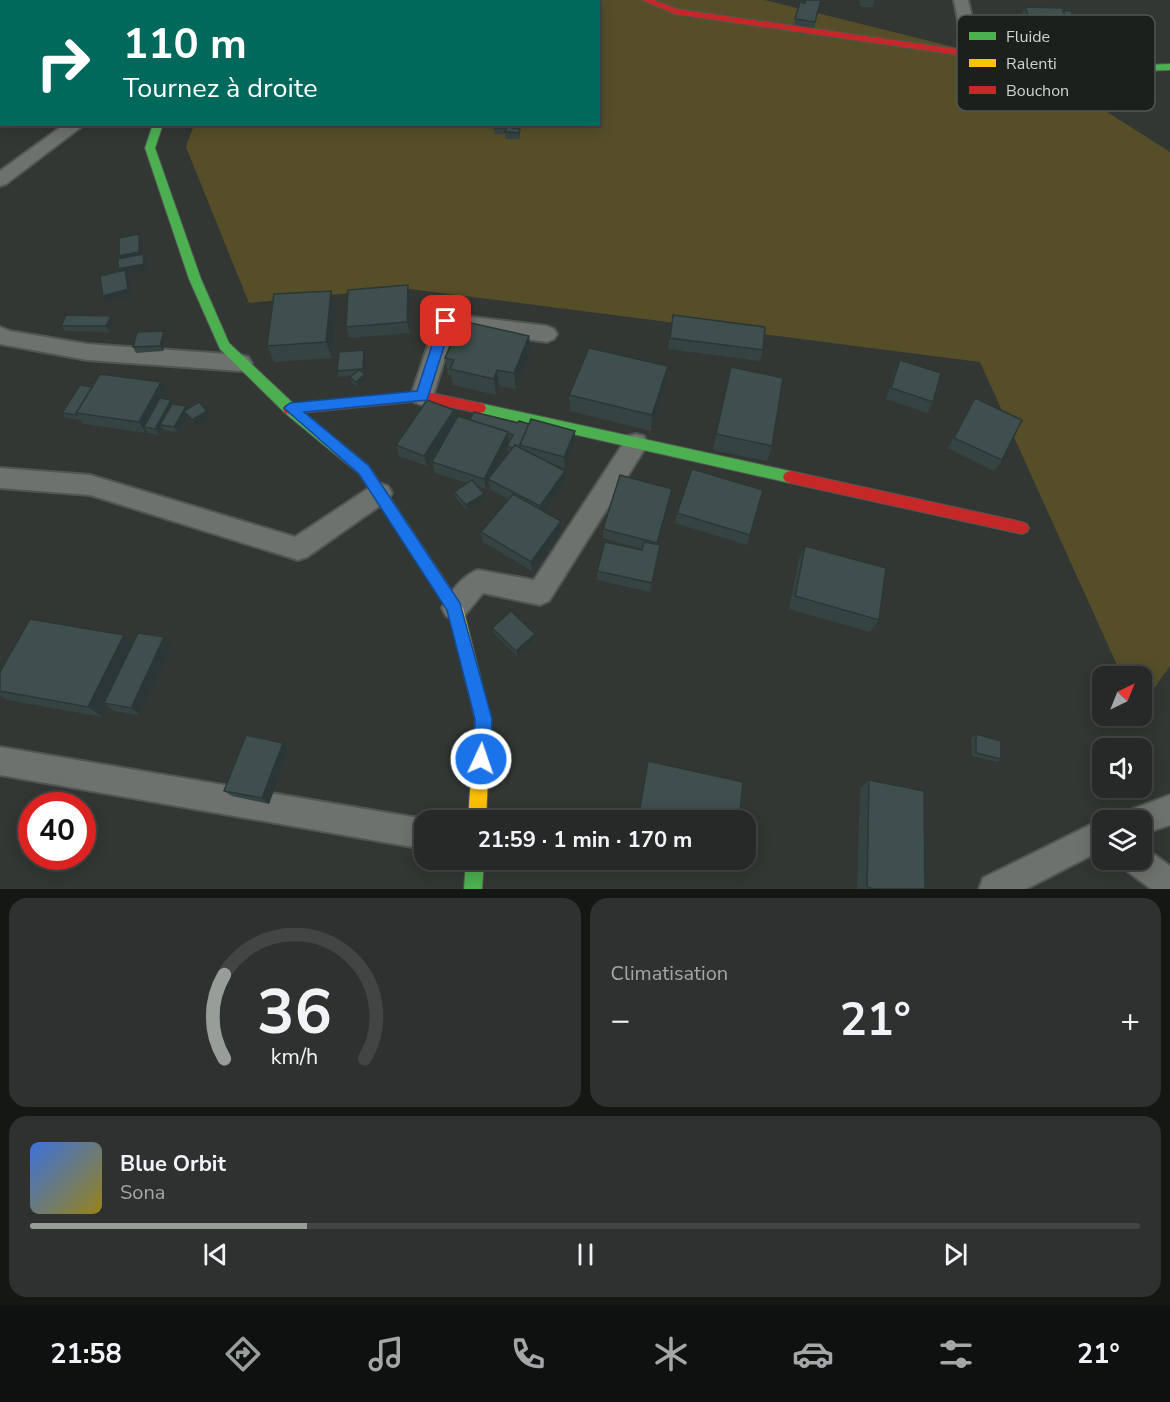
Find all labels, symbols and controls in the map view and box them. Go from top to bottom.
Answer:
legend [957,15,1155,111]
text: 110 m [123,16,247,73]
icon: right [24,24,102,102]
text: Fluide [1006,26,1050,48]
text: Ralenti [1006,53,1057,75]
text: Tournez à droite [123,70,318,107]
text: Bouchon [1006,80,1069,102]
pin [420,295,471,346]
icon: arrive [429,304,462,337]
north arrow [1092,666,1152,726]
map controls [1092,666,1152,870]
position arrow [449,727,513,791]
button: sound [1092,738,1152,798]
speed limit sign: 40 [18,792,96,870]
button: layers [1092,810,1152,870]
text: 21:59 · 1 min · 170 m [478,825,692,855]
text: Climatisation [611,960,728,987]
text: 36 [257,970,332,1055]
text: 21° [840,990,911,1051]
text: − [611,998,630,1043]
text: + [1120,998,1140,1043]
text: km/h [271,1043,318,1073]
text: Blue Orbit [120,1149,226,1179]
text: Sona [120,1179,165,1206]
icon: previous [199,1238,232,1271]
icon: pause [569,1238,602,1271]
icon: next [939,1238,972,1271]
icon: directions [222,1333,264,1375]
icon: music [365,1333,407,1375]
icon: phone [507,1333,549,1375]
icon: climate [650,1333,692,1375]
icon: car [792,1333,834,1375]
icon: filters [935,1333,977,1375]
text: 21:58 [50,1336,122,1373]
text: 21° [1077,1336,1120,1373]

